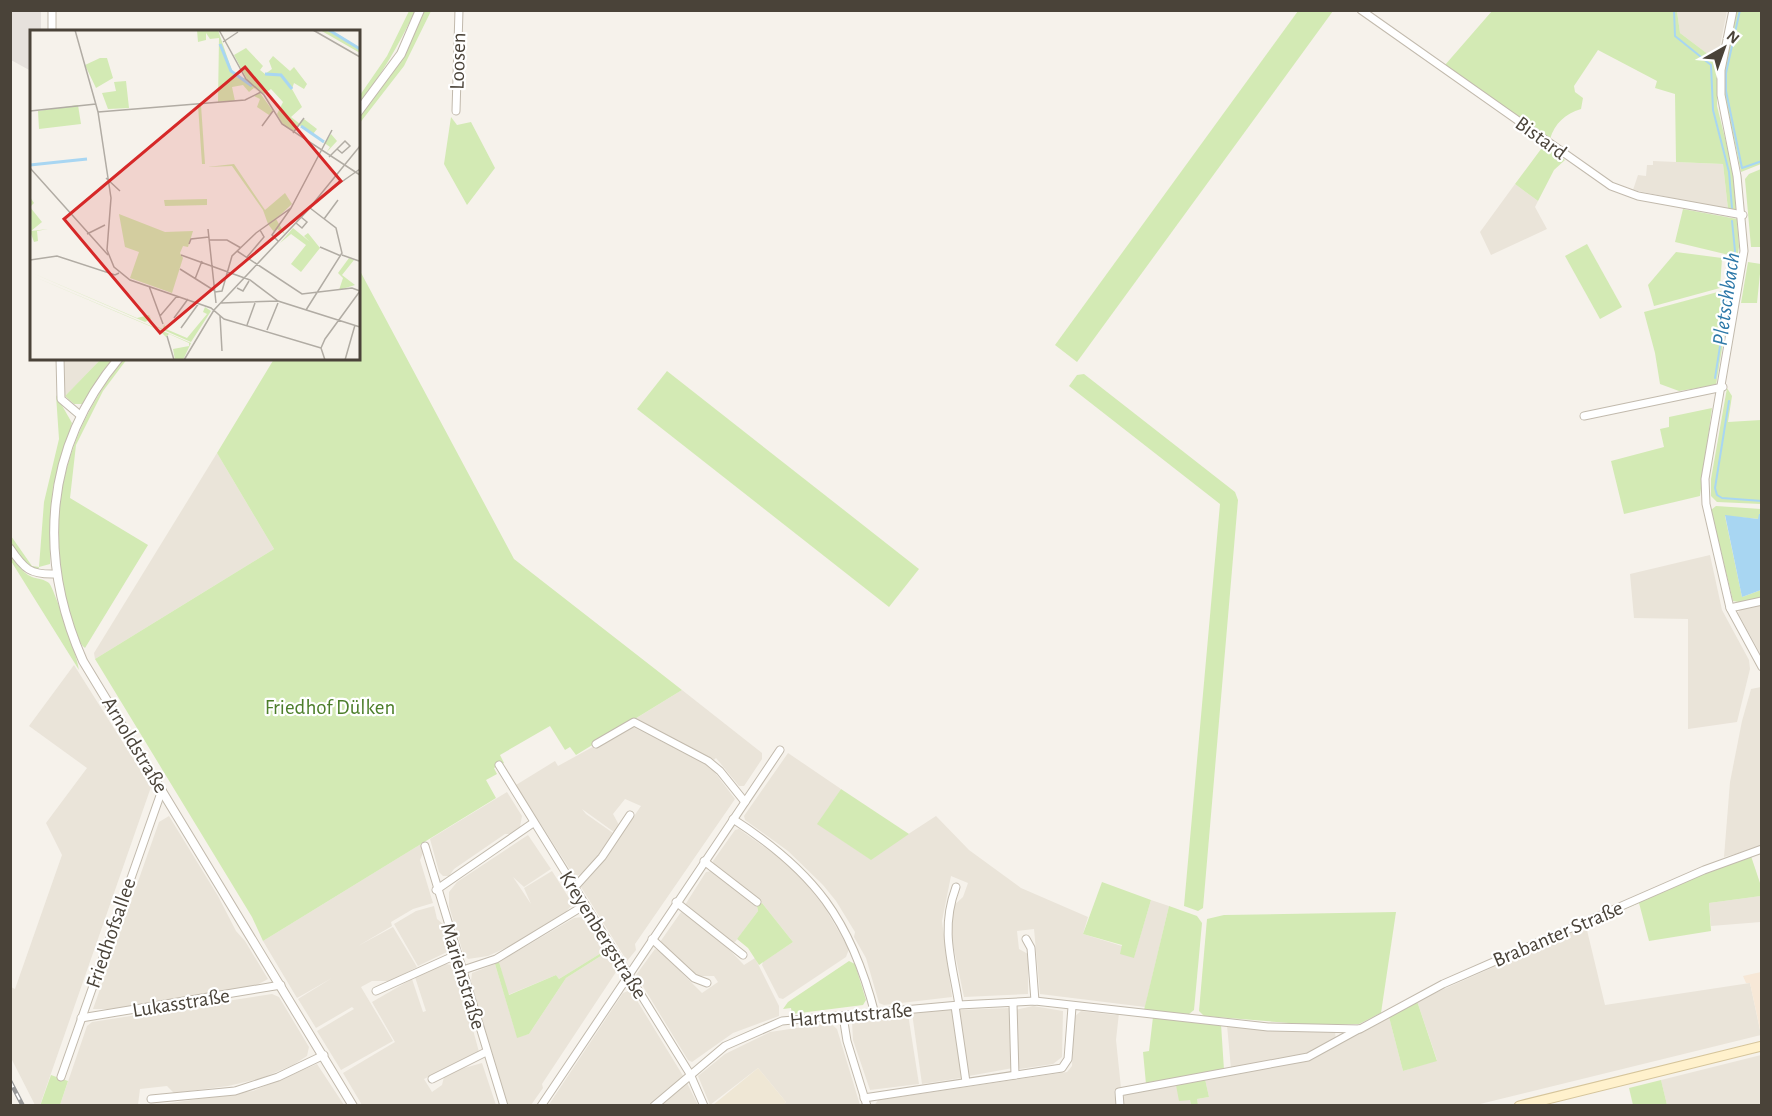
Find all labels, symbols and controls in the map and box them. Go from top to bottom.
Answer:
north arrow [1694,18,1754,78]
text: N [1724,28,1742,47]
inset map [30,30,360,360]
street label: Loosen [447,32,469,90]
street label: Bistard [1511,112,1571,164]
water label: Pletschbach [1709,251,1743,347]
street label: Arnoldstraße [98,693,172,797]
park label: Friedhof Dülken [265,697,395,718]
street label: Kreyenbergstraße [555,867,651,1003]
street label: Friedhofsallee [82,875,140,991]
street label: Brabanter Straße [1490,897,1626,971]
street label: Marienstraße [437,920,489,1032]
street label: Lukasstraße [131,985,231,1021]
street label: Hartmutstraße [789,999,913,1031]

